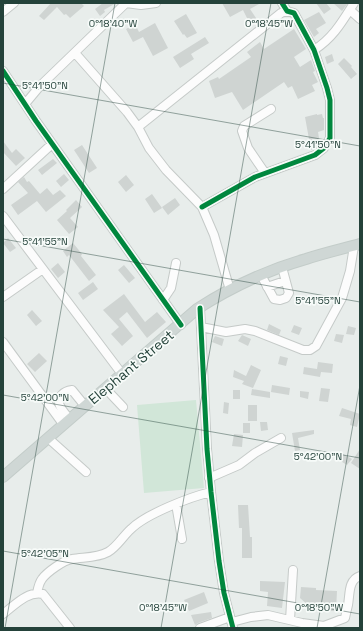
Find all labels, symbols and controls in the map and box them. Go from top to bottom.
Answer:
text: 0°18'40"W [89,17,137,30]
text: 0°18'45"W [245,17,293,30]
text: 5°41'50"N [22,79,68,92]
text: 5°41'50"N [295,138,341,151]
text: 5°41'55"N [22,235,68,248]
text: 5°41'55"N [295,294,341,307]
street label: Elephant Street [84,326,178,408]
text: 5°42'00"N [21,391,69,404]
text: 5°42'00"N [294,450,342,463]
text: 5°42'05"N [21,547,69,560]
text: 0°18'45"W [139,601,187,614]
text: 0°18'50"W [295,601,344,614]

